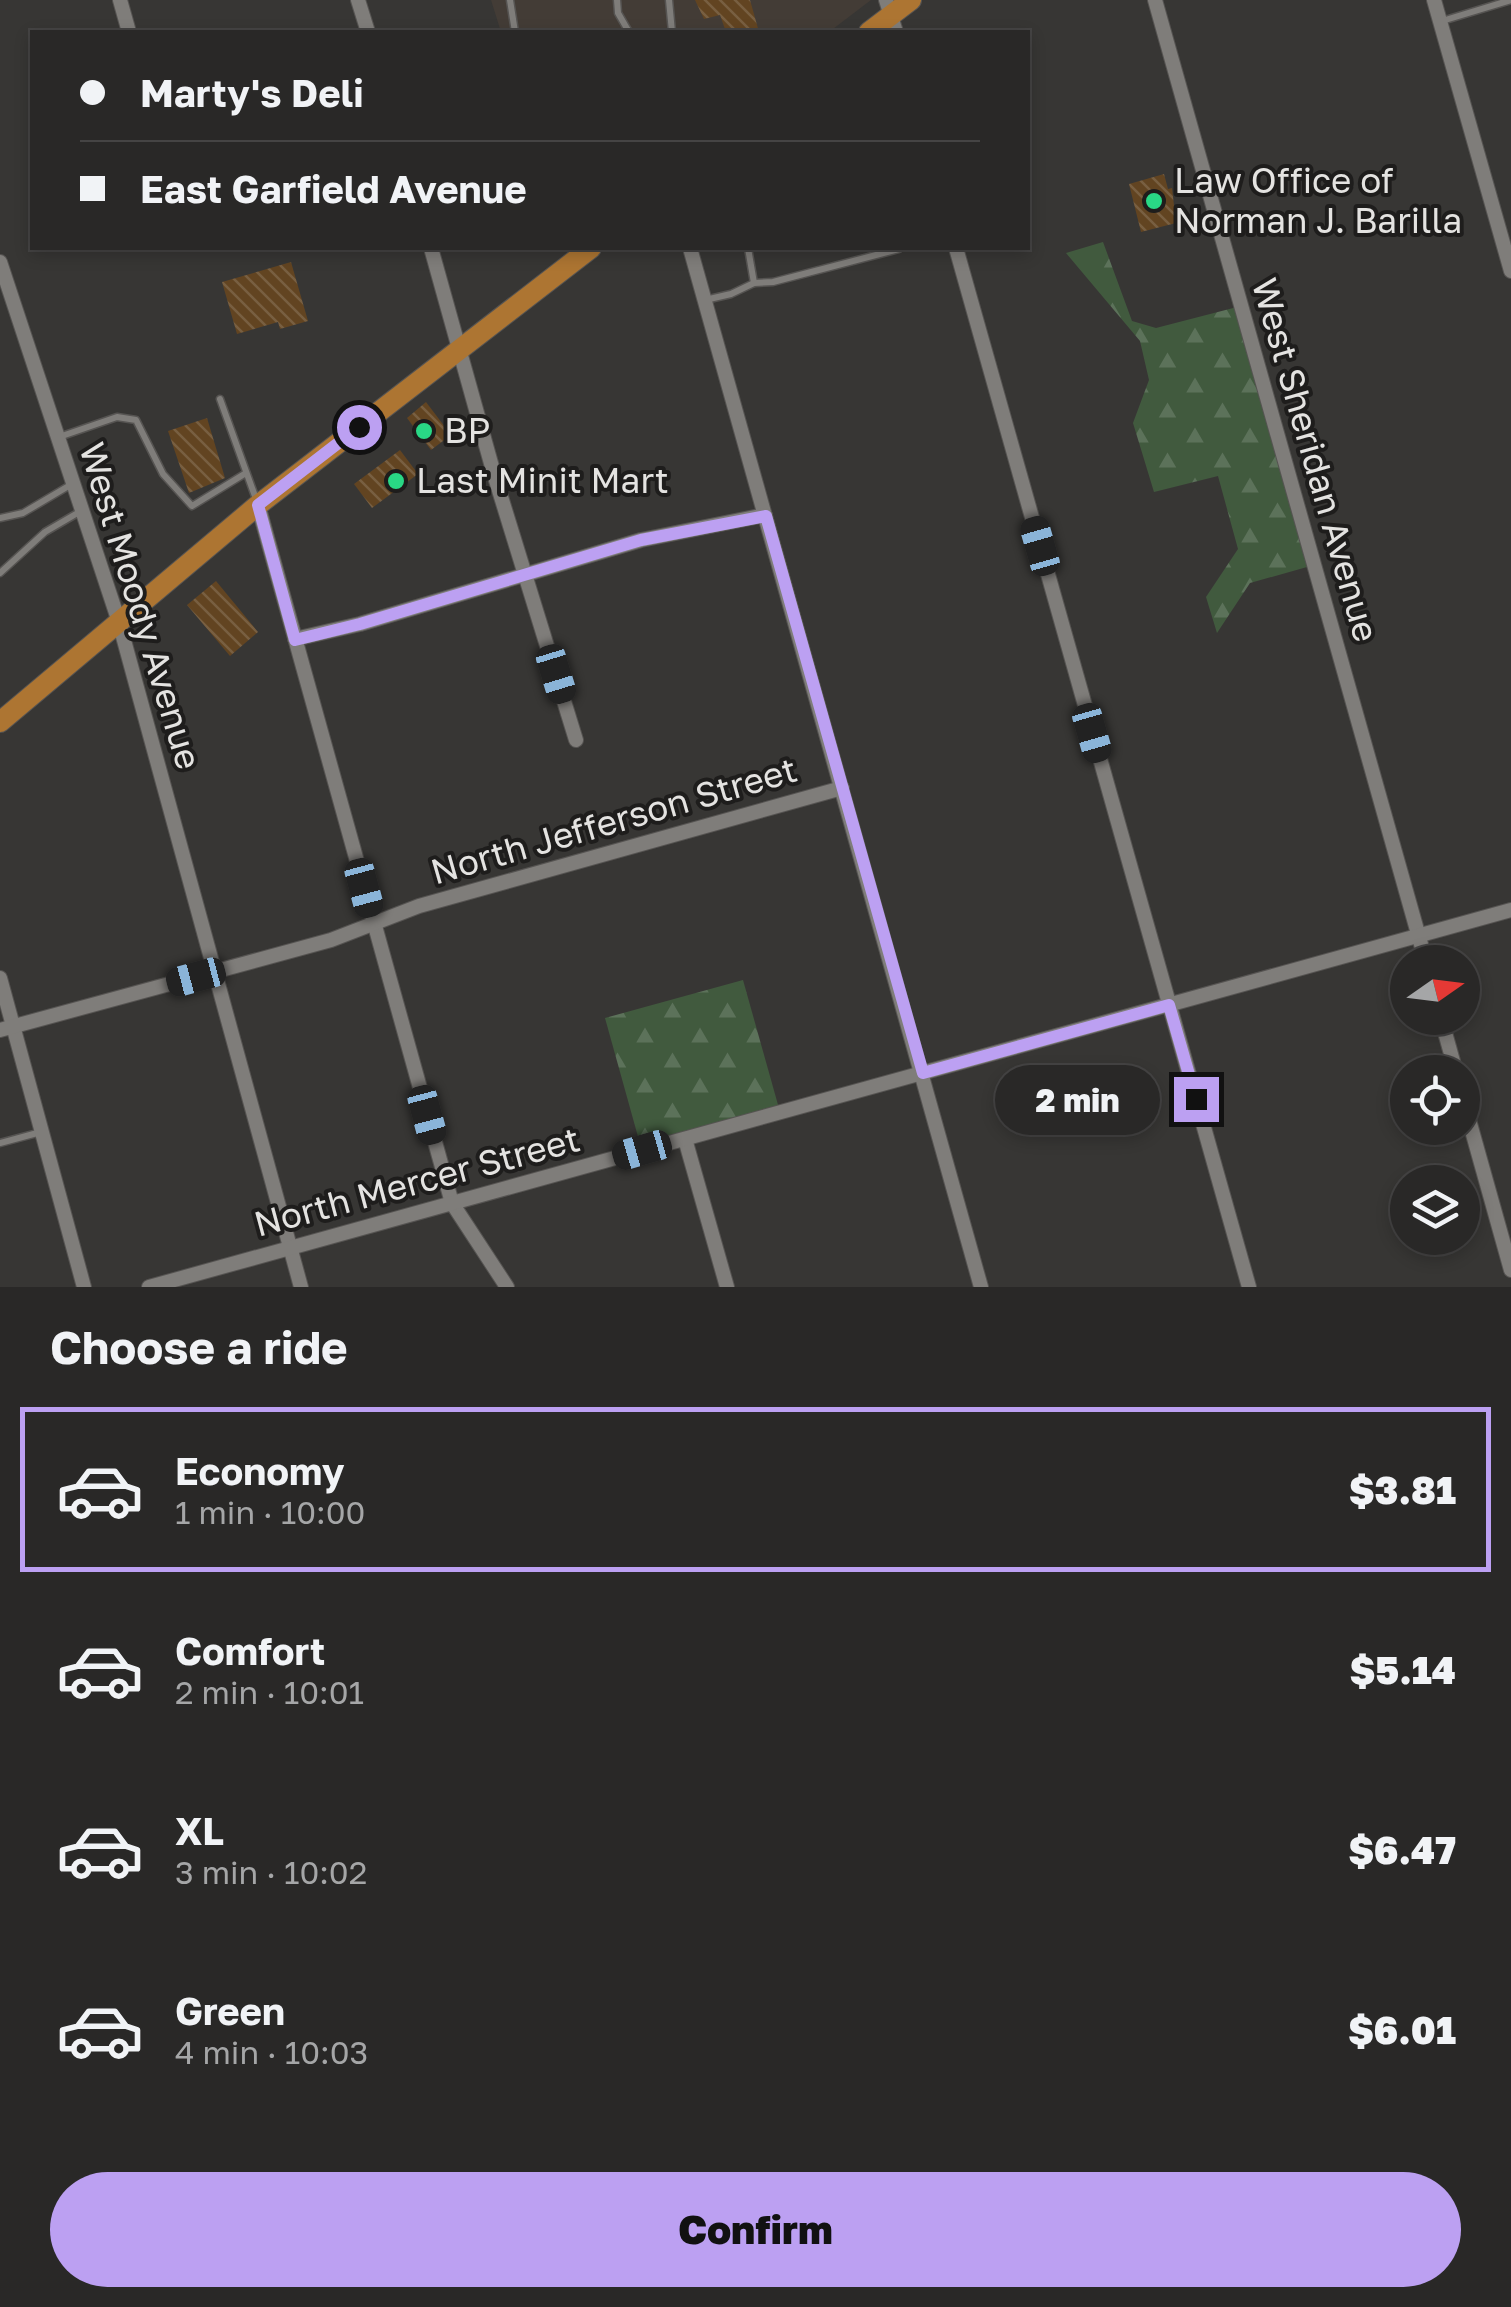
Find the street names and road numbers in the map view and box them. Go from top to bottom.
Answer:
street label: West Sheridan Avenue [1244,273,1388,646]
street label: West Moody Avenue [71,437,211,774]
street label: North Jefferson Street [426,748,801,892]
street label: North Mercer Street [249,1117,584,1245]

